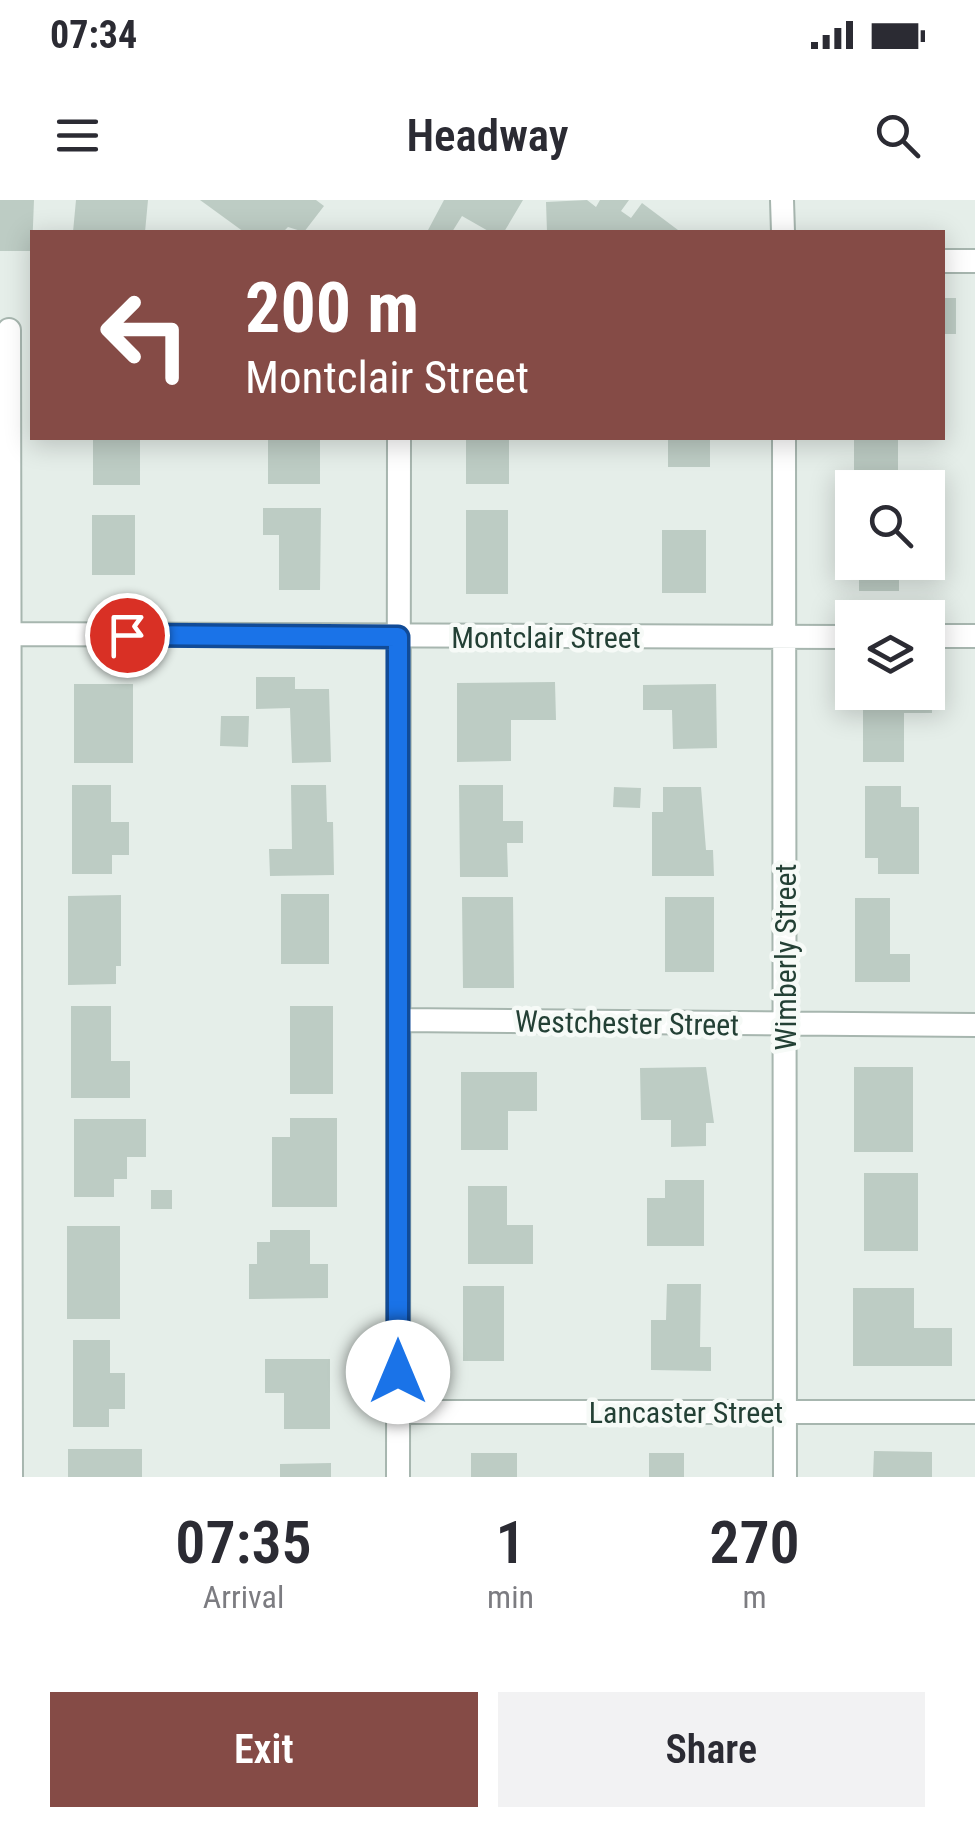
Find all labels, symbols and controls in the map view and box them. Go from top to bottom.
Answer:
text: 07:34 [50,13,137,57]
icon: menu [50,108,105,163]
icon: search [870,108,925,163]
text: Headway [406,109,569,162]
text: 200 m [245,267,419,349]
icon: left [80,270,210,400]
text: Montclair Street [245,351,529,404]
map controls [835,470,945,710]
button: search [835,470,945,580]
pin [85,593,170,678]
button: layers [835,600,945,710]
icon: arrive [100,608,155,663]
street label: Montclair Street [451,620,641,655]
street label: Wimberly Street [768,864,803,1050]
street label: Westchester Street [515,1004,739,1042]
position arrow [346,1320,450,1424]
street label: Lancaster Street [589,1395,783,1430]
text: 07:35 [175,1507,312,1578]
text: 1 [495,1507,526,1578]
text: 270 [709,1507,800,1578]
text: Arrival [203,1578,284,1616]
text: min [487,1578,534,1616]
text: m [742,1578,767,1616]
button: Exit [50,1692,478,1807]
button: Share [498,1692,925,1807]

